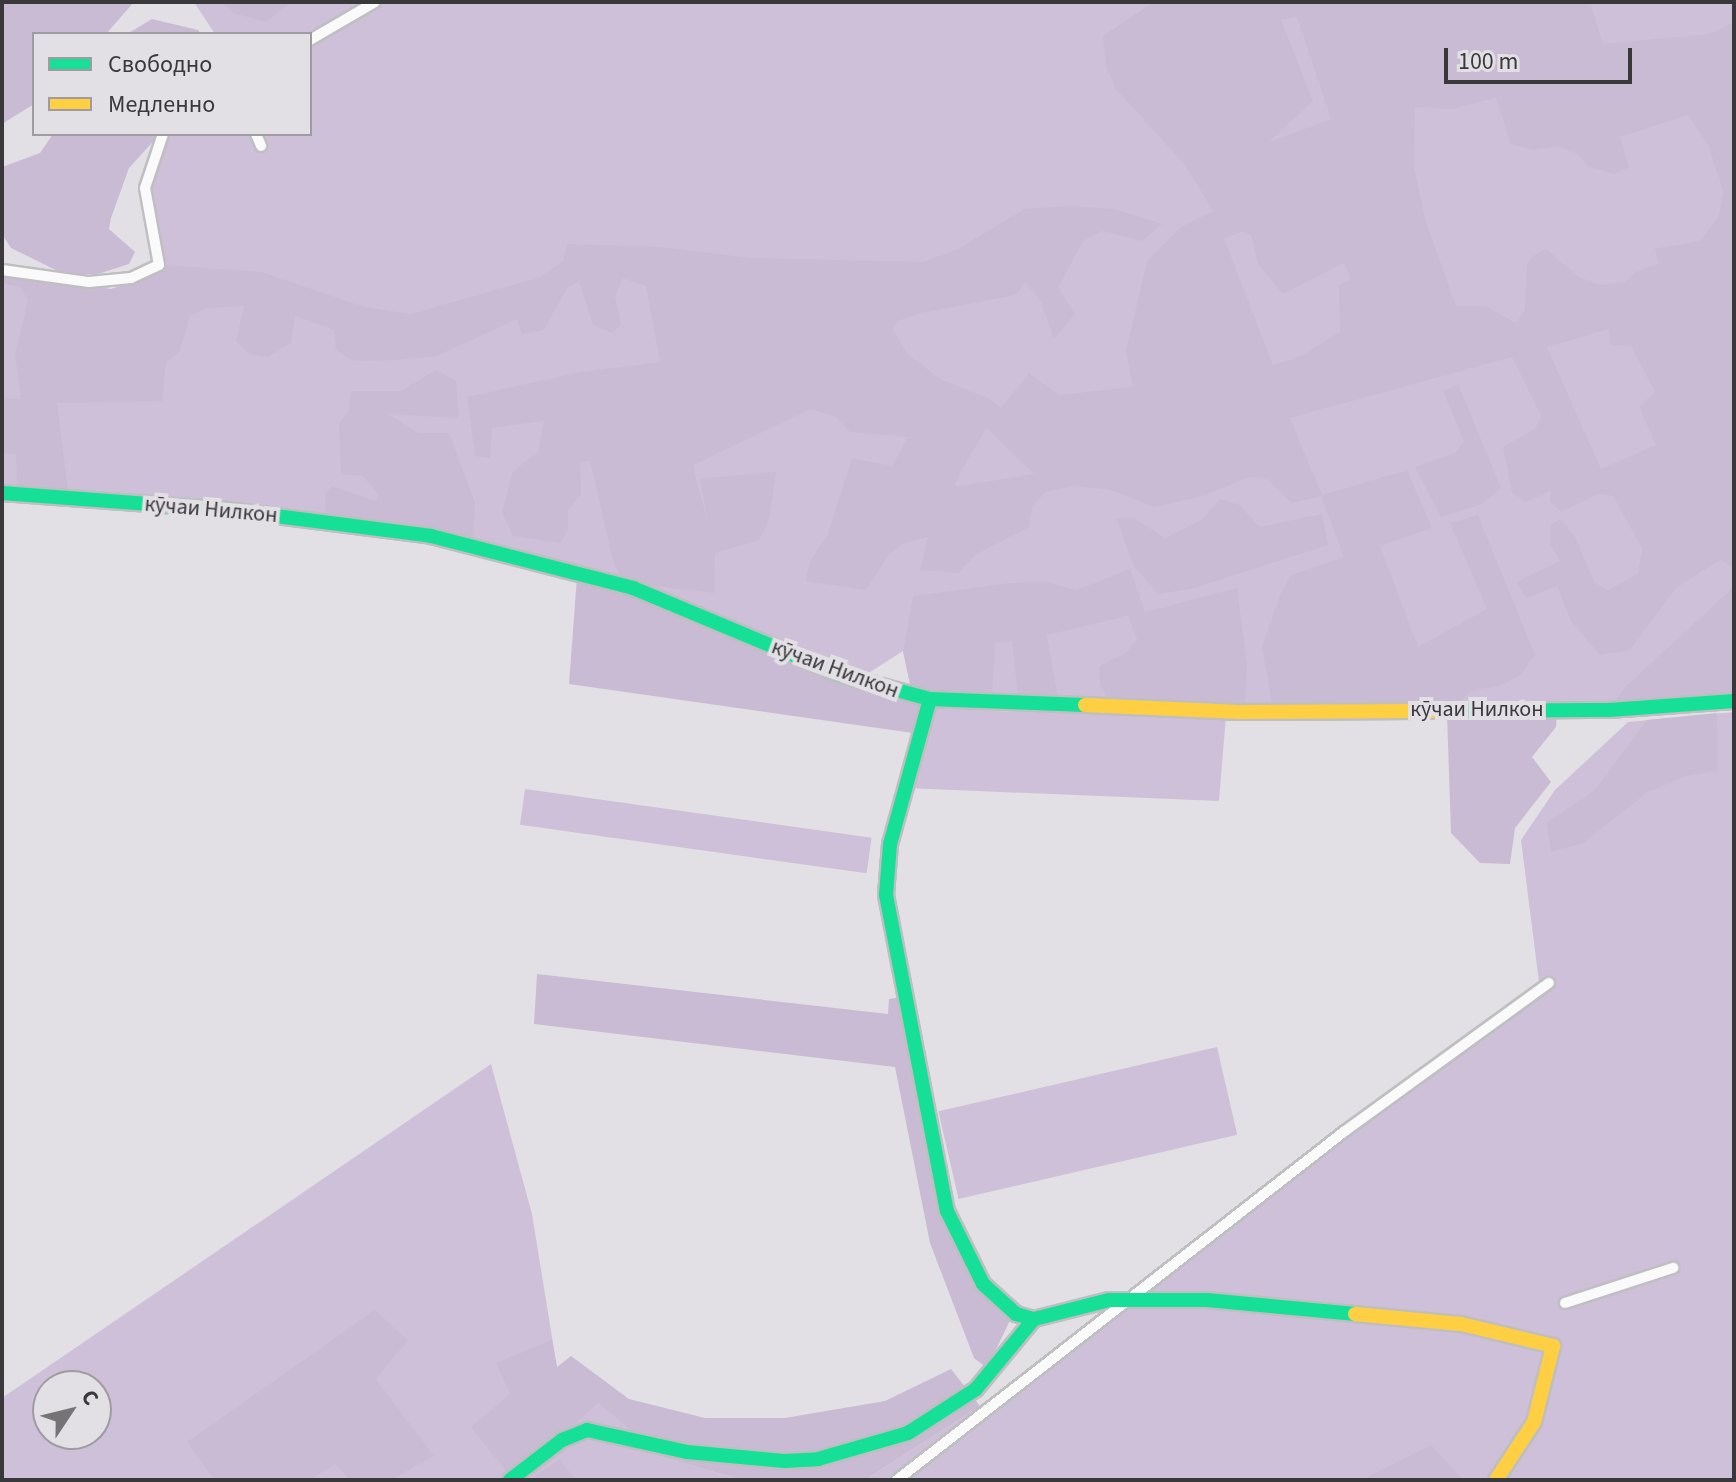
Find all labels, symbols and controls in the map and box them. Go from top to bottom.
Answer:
legend [32,32,312,136]
scale bar [1448,32,1636,82]
text: 100 m [1458,44,1518,79]
text: Свободно [108,47,212,82]
text: Медленно [108,87,215,122]
street label: кӯчаи Нилкон [143,491,279,529]
street label: кӯчаи Нилкон [768,634,902,704]
street label: кӯчаи Нилкон [1410,697,1544,723]
north arrow [32,1370,112,1450]
text: С [73,1383,107,1412]

